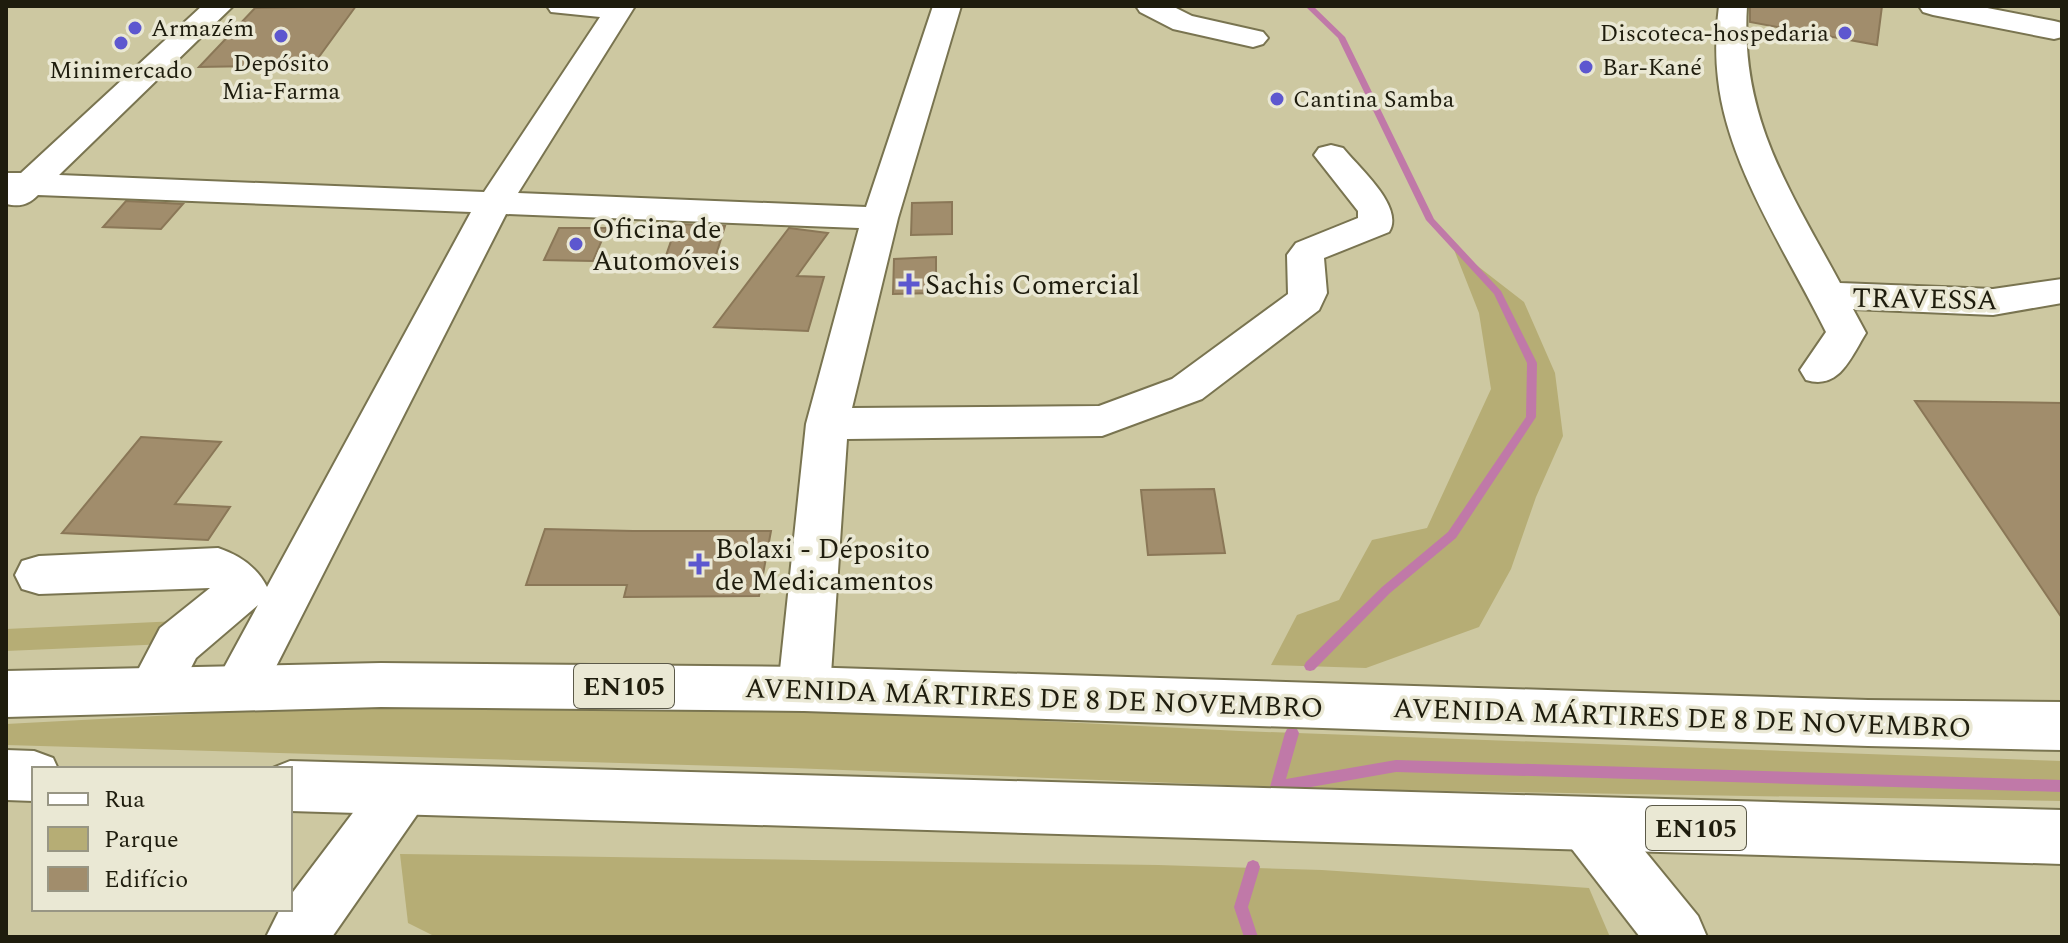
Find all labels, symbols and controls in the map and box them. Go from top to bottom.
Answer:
place label: Armazém [151,11,254,47]
place label: Discoteca-hospedaria [1600,16,1829,52]
marker: Armazém [126,19,144,37]
marker: Discoteca-hospedaria [1836,24,1854,42]
marker: Depósito Mia-Farma [272,27,290,45]
marker: Minimercado [112,34,130,52]
place label: Depósito Mia-Farma [222,46,341,110]
place label: Bar-Kané [1602,50,1702,86]
place label: Minimercado [49,53,193,89]
marker: Bar-Kané [1577,58,1595,76]
place label: Cantina Samba [1293,82,1455,118]
marker: Cantina Samba [1268,90,1286,108]
place label: Oficina de Automóveis [592,208,740,283]
marker: Oficina de Automóveis [567,235,585,253]
place label: Sachis Comercial [925,264,1140,307]
marker: Sachis Comercial [900,275,918,293]
street label: TRAVESSA [1852,277,1998,322]
place label: Bolaxi - Déposito de Medicamentos [715,528,934,603]
marker: Bolaxi - Déposito de Medicamentos [690,555,708,573]
road number: EN105 [574,664,674,708]
street label: AVENIDA MÁRTIRES DE 8 DE NOVEMBRO [744,667,1324,730]
street label: AVENIDA MÁRTIRES DE 8 DE NOVEMBRO [1392,687,1972,750]
legend [32,767,292,911]
text: Rua [104,782,145,818]
road number: EN105 [1646,806,1746,850]
text: Parque [104,822,179,858]
text: Edifício [104,862,188,898]

